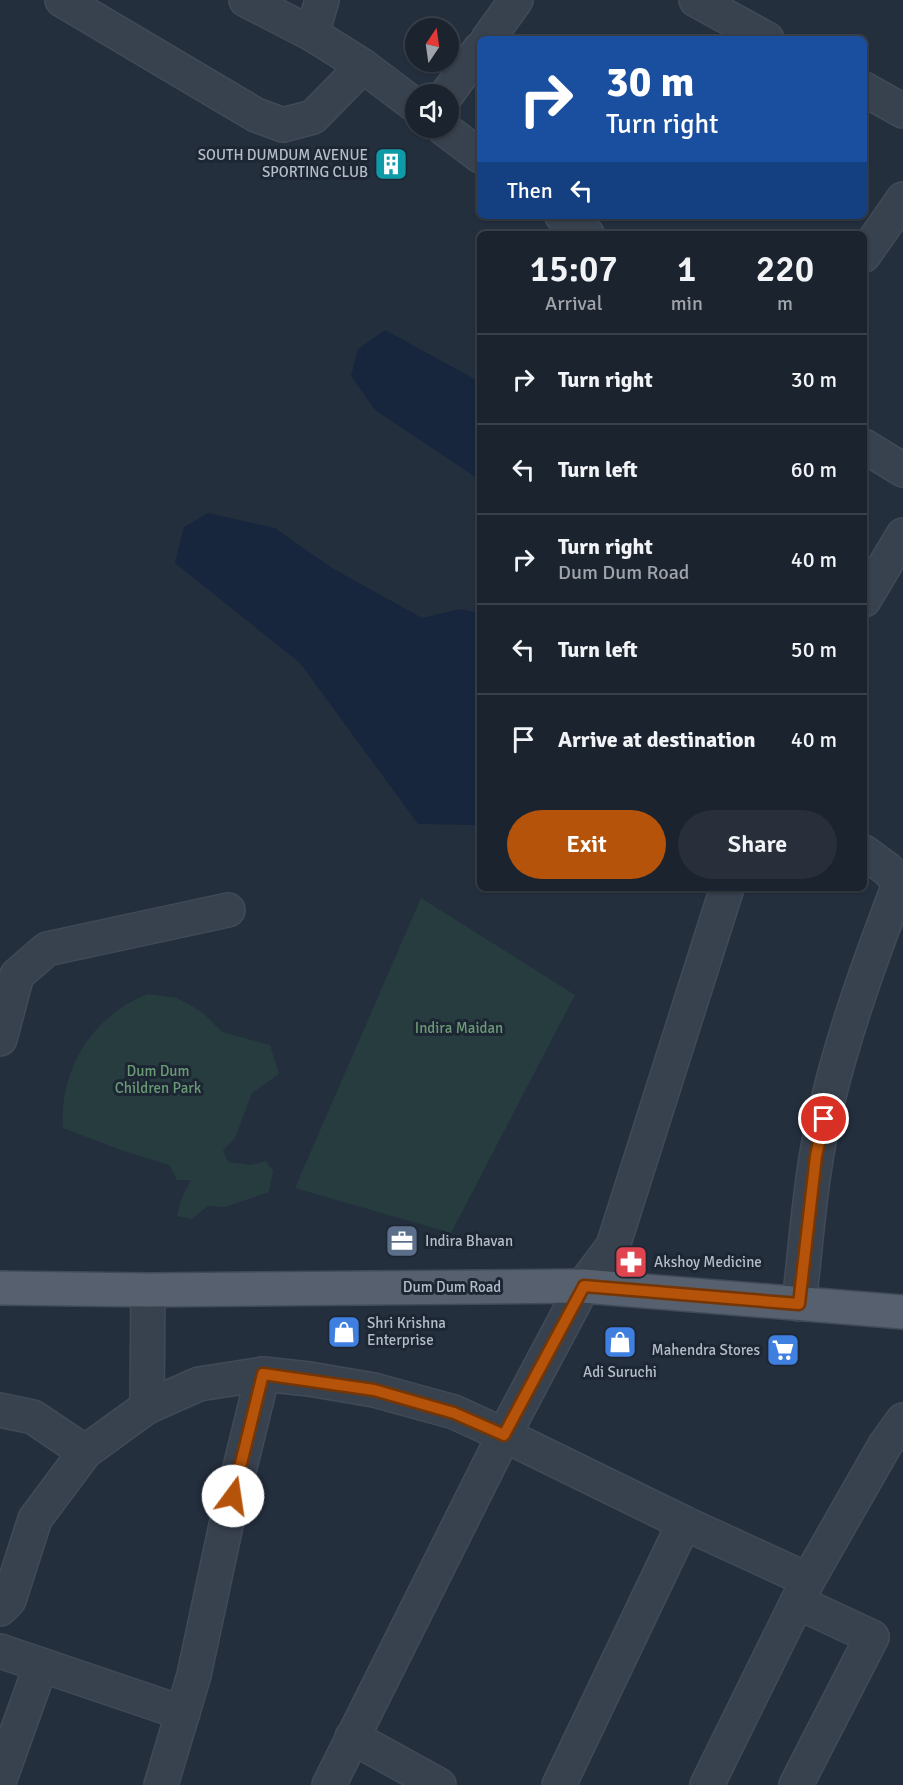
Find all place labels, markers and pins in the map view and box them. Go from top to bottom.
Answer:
place label: SOUTH DUMDUM AVENUE SPORTING CLUB [198,146,368,181]
building icon: SOUTH DUMDUM AVENUE SPORTING CLUB [373,146,409,182]
pin [798,1093,849,1144]
office icon: Indira Bhavan [384,1223,420,1259]
place label: Indira Bhavan [425,1232,513,1250]
pharmacy icon: Akshoy Medicine [613,1244,649,1280]
place label: Akshoy Medicine [654,1253,762,1271]
shop icon: Shri Krishna Enterprise [326,1314,362,1350]
place label: Shri Krishna Enterprise [367,1314,446,1349]
shop icon: Adi Suruchi [602,1324,638,1360]
supermarket icon: Mahendra Stores [765,1332,801,1368]
place label: Mahendra Stores [652,1341,760,1359]
place label: Adi Suruchi [583,1363,657,1381]

